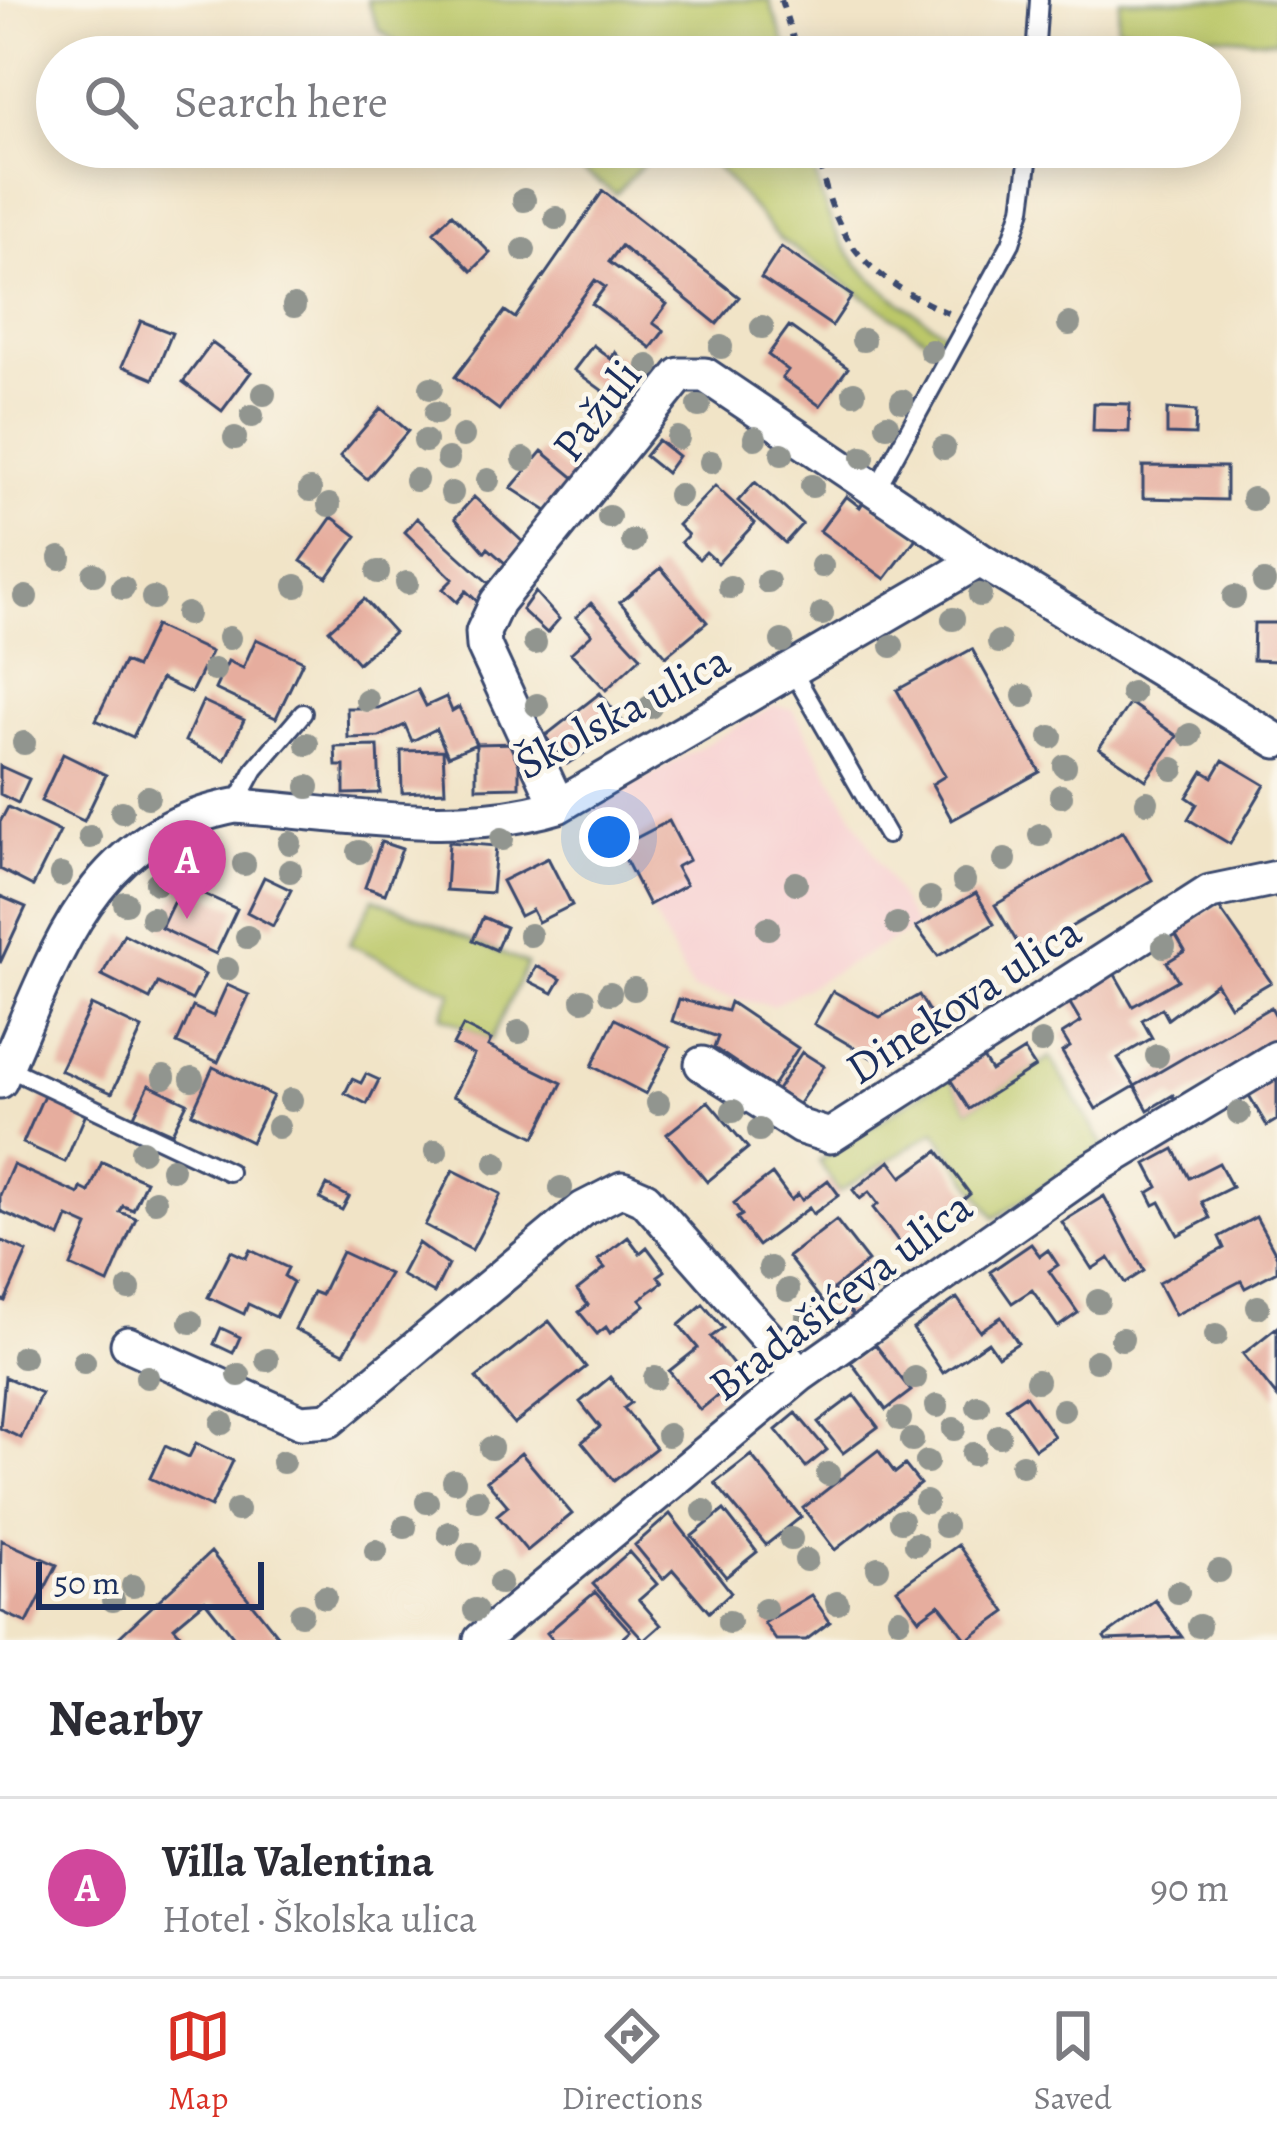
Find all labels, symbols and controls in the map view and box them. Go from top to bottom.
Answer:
search box [36,36,1241,168]
icon: search [78,69,144,135]
text: Search here [174,71,388,133]
street label: Pažuli [537,347,656,474]
street label: Školska ulica [504,629,741,794]
your location [579,807,639,867]
pin: A [148,820,226,919]
street label: Dinekova ulica [834,901,1093,1099]
street label: Bradašićeva ulica [696,1176,985,1415]
scale bar [36,1556,264,1609]
text: 50 m [54,1560,120,1605]
text: Nearby [48,1683,202,1753]
text: Villa Valentina [162,1830,434,1892]
text: A [75,1861,99,1914]
text: 90 m [1150,1861,1229,1914]
text: Hotel · Školska ulica [162,1892,477,1945]
tab: Map [165,2003,231,2120]
tab: Directions [562,2003,703,2120]
tab: Saved [1034,2003,1112,2120]

